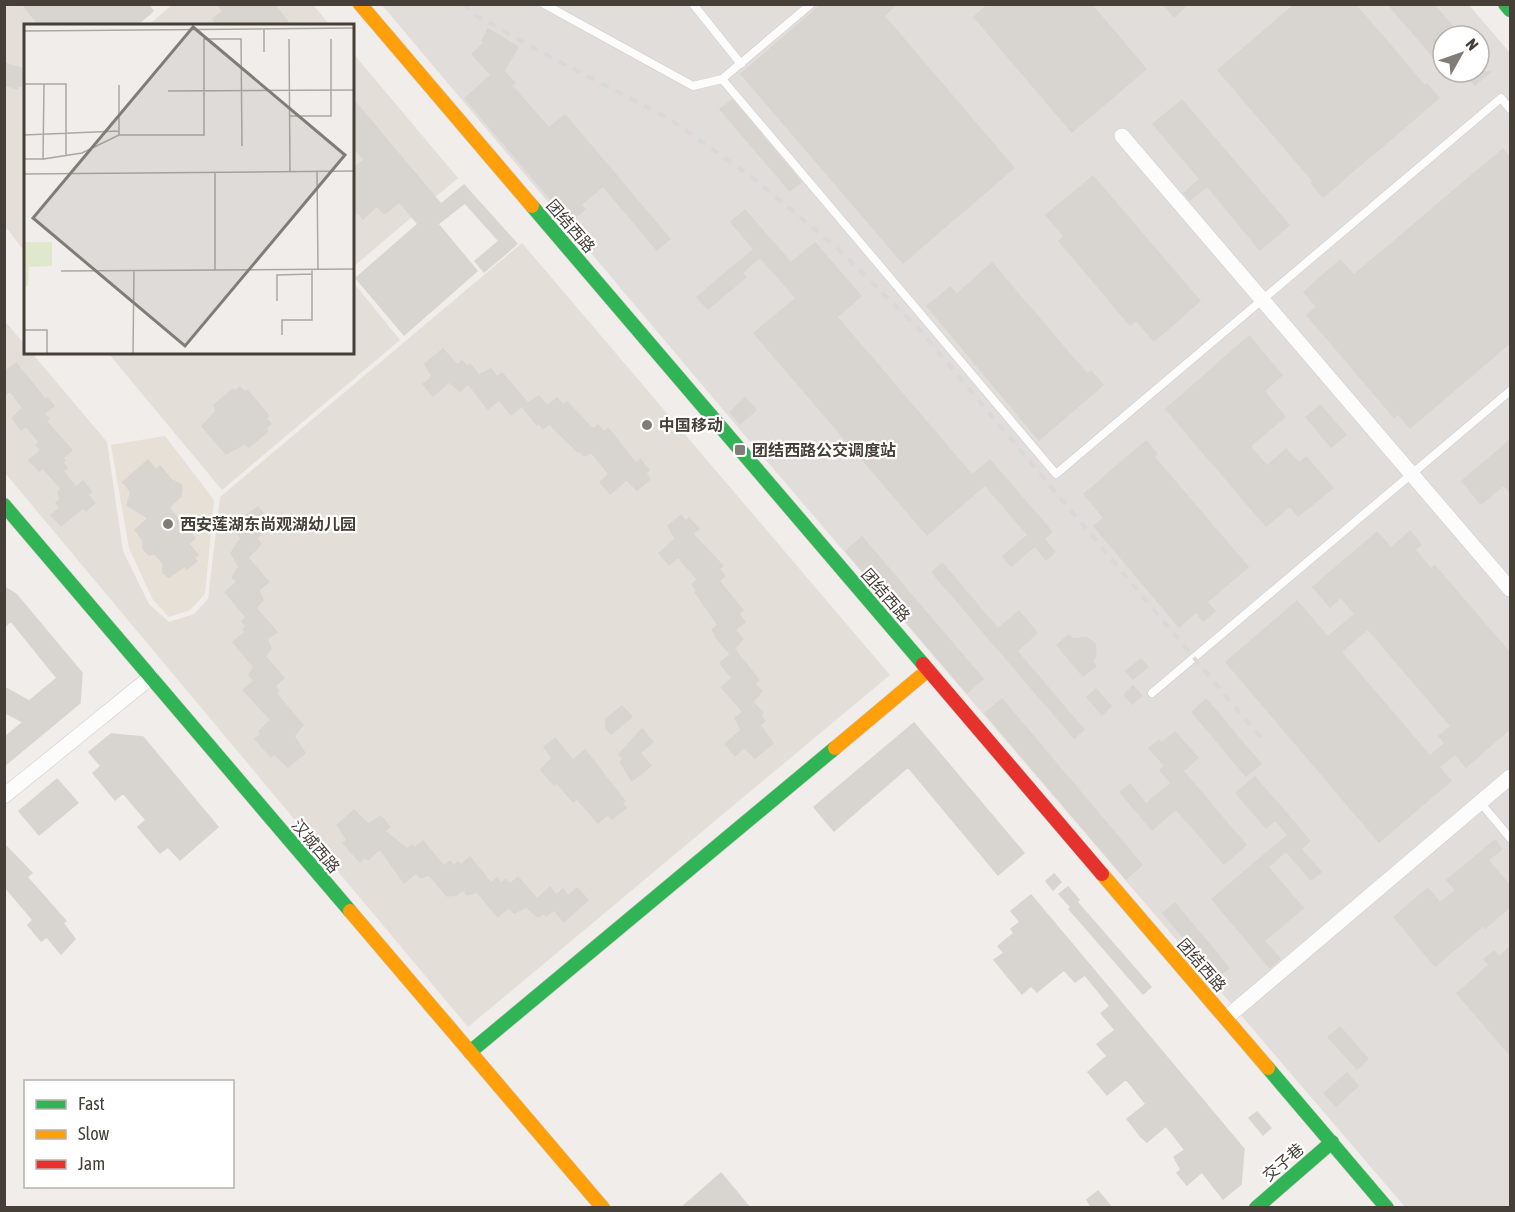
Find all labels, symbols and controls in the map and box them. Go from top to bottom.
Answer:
inset map [24,24,354,354]
north arrow [1431,24,1491,84]
text: N [1463,35,1482,54]
street label: 团结西路 [543,196,599,256]
place label: 中国移动 [659,416,723,434]
marker: 中国移动 [640,418,654,432]
place label: 团结西路公交调度站 [752,441,896,459]
marker: 团结西路公交调度站 [733,443,747,457]
place label: 西安莲湖东尚观湖幼儿园 [180,515,356,533]
marker: 西安莲湖东尚观湖幼儿园 [161,517,175,531]
street label: 团结西路 [858,565,914,625]
street label: 汉城西路 [289,816,343,876]
street label: 团结西路 [1174,935,1230,995]
legend [24,1080,234,1188]
text: Fast [78,1093,105,1114]
text: Slow [78,1123,109,1144]
street label: 交子巷 [1259,1139,1307,1185]
text: Jam [78,1153,105,1174]

